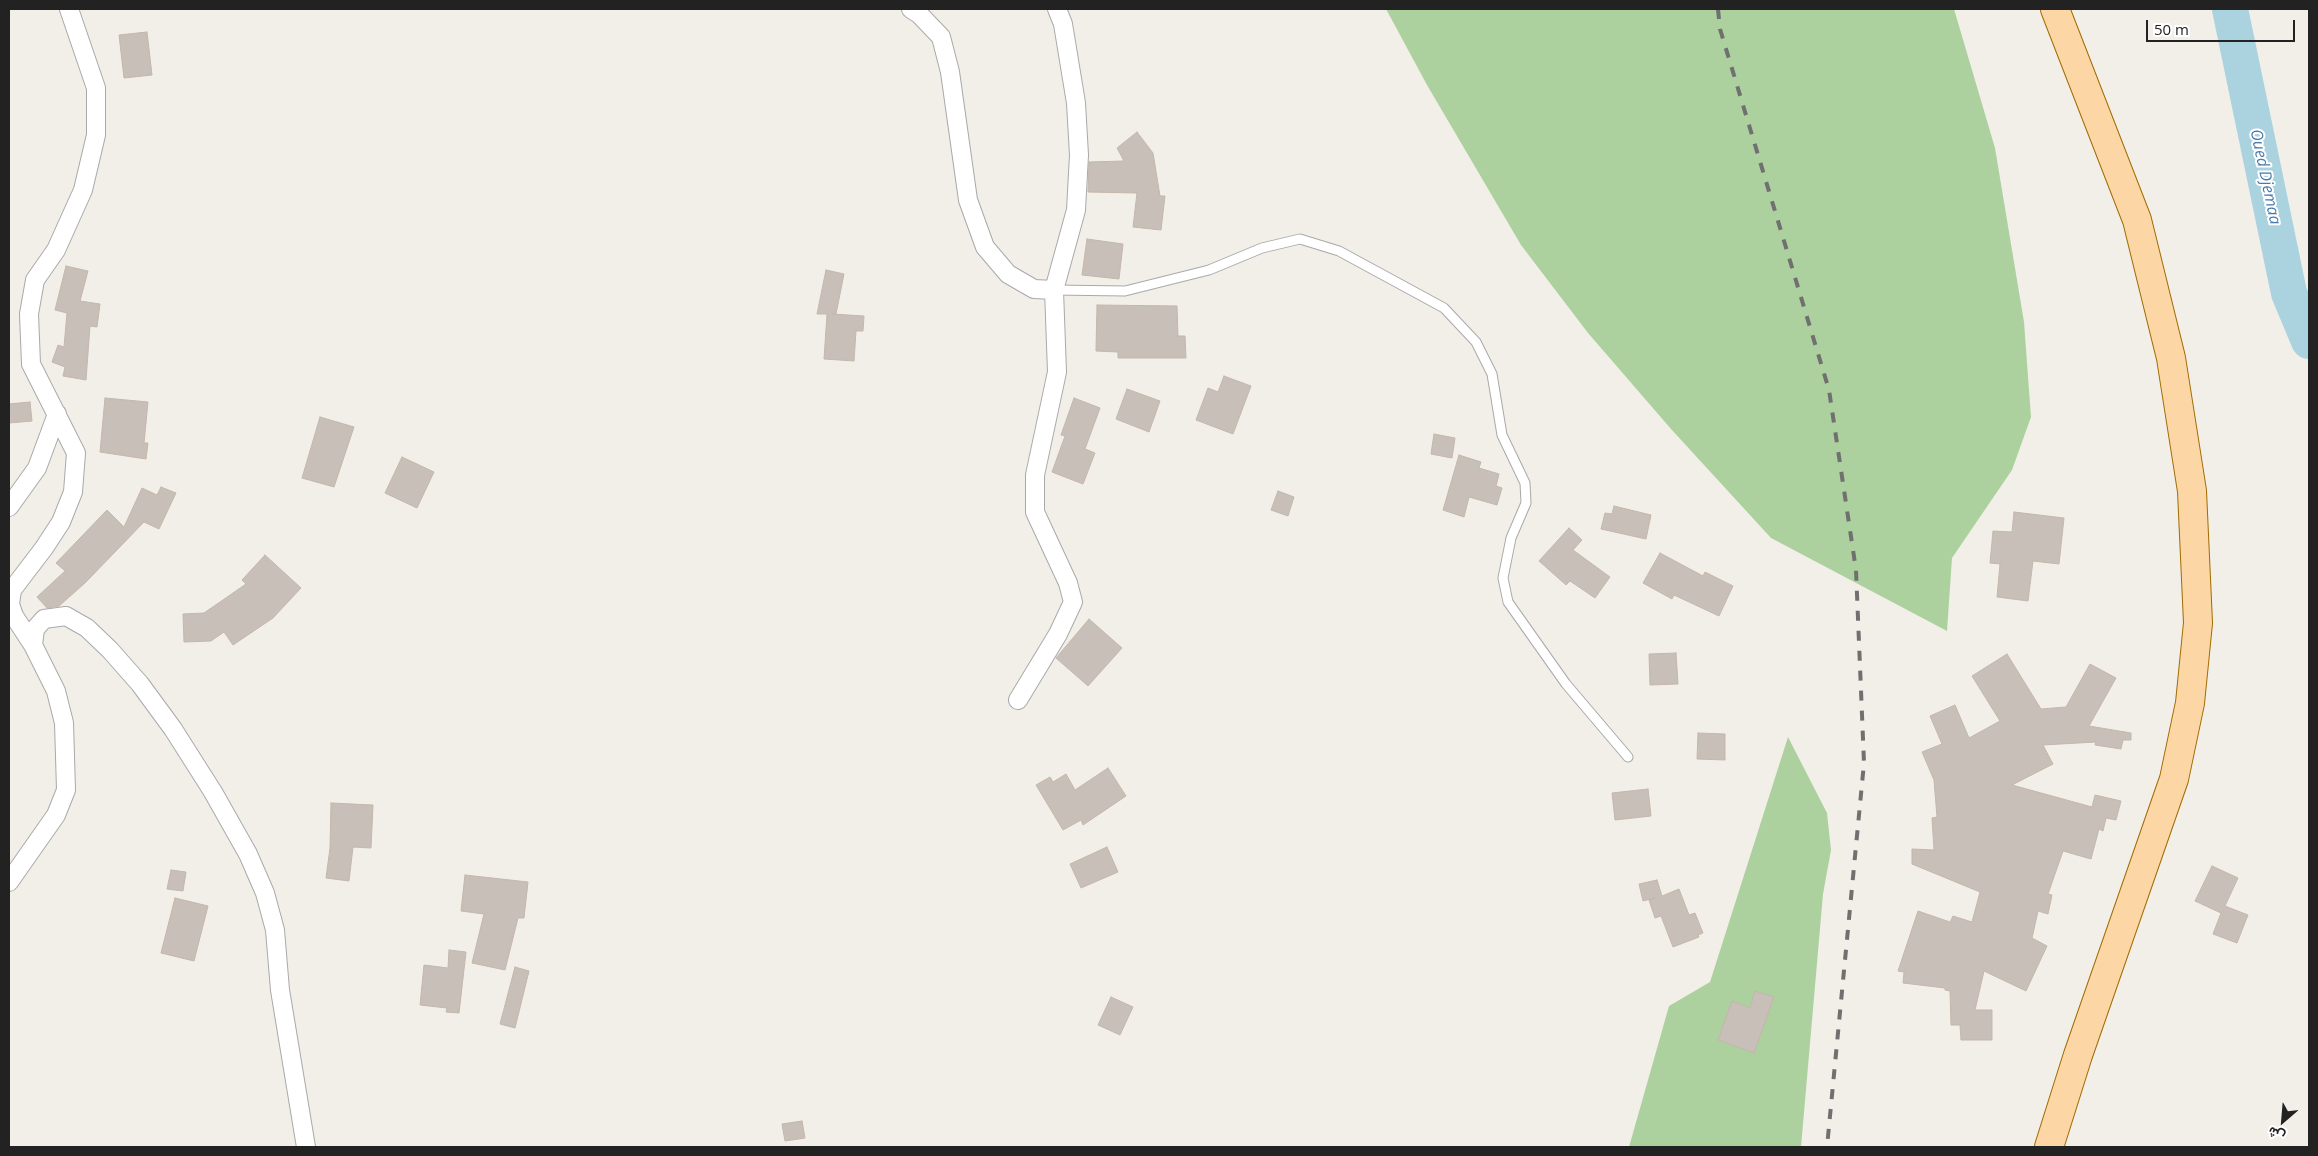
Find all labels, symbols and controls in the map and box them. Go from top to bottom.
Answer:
scale bar [2148,10,2297,42]
text: 50 m [2154,19,2189,39]
water label: Oued Djemaa [2246,128,2284,226]
north arrow [2258,1096,2308,1146]
text: ش [2264,1123,2288,1147]

